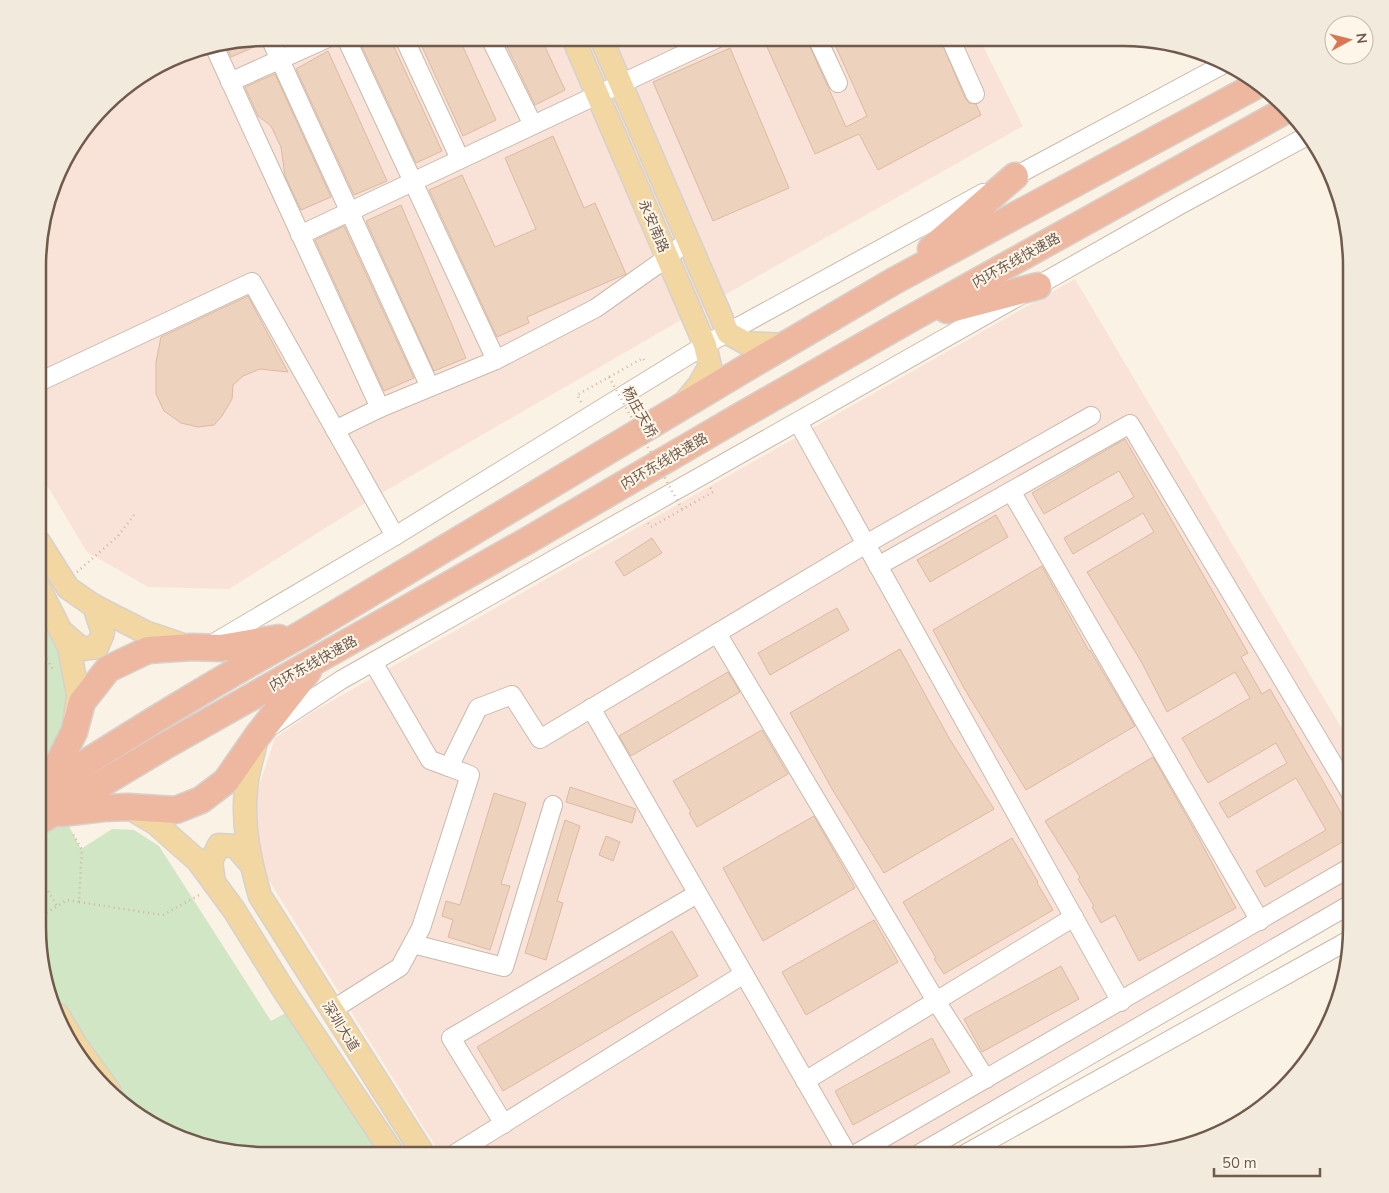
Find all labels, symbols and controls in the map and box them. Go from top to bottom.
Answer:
north arrow [1324,15,1374,65]
text: N [1351,32,1371,45]
street label: 永安南路 [634,197,673,256]
street label: 内环东线快速路 [969,228,1064,293]
street label: 杨庄天桥 [618,383,661,441]
street label: 内环东线快速路 [617,429,711,494]
street label: 内环东线快速路 [266,631,361,696]
street label: 深圳大道 [318,997,363,1055]
scale bar [1214,1146,1320,1178]
text: 50 m [1222,1153,1257,1173]

